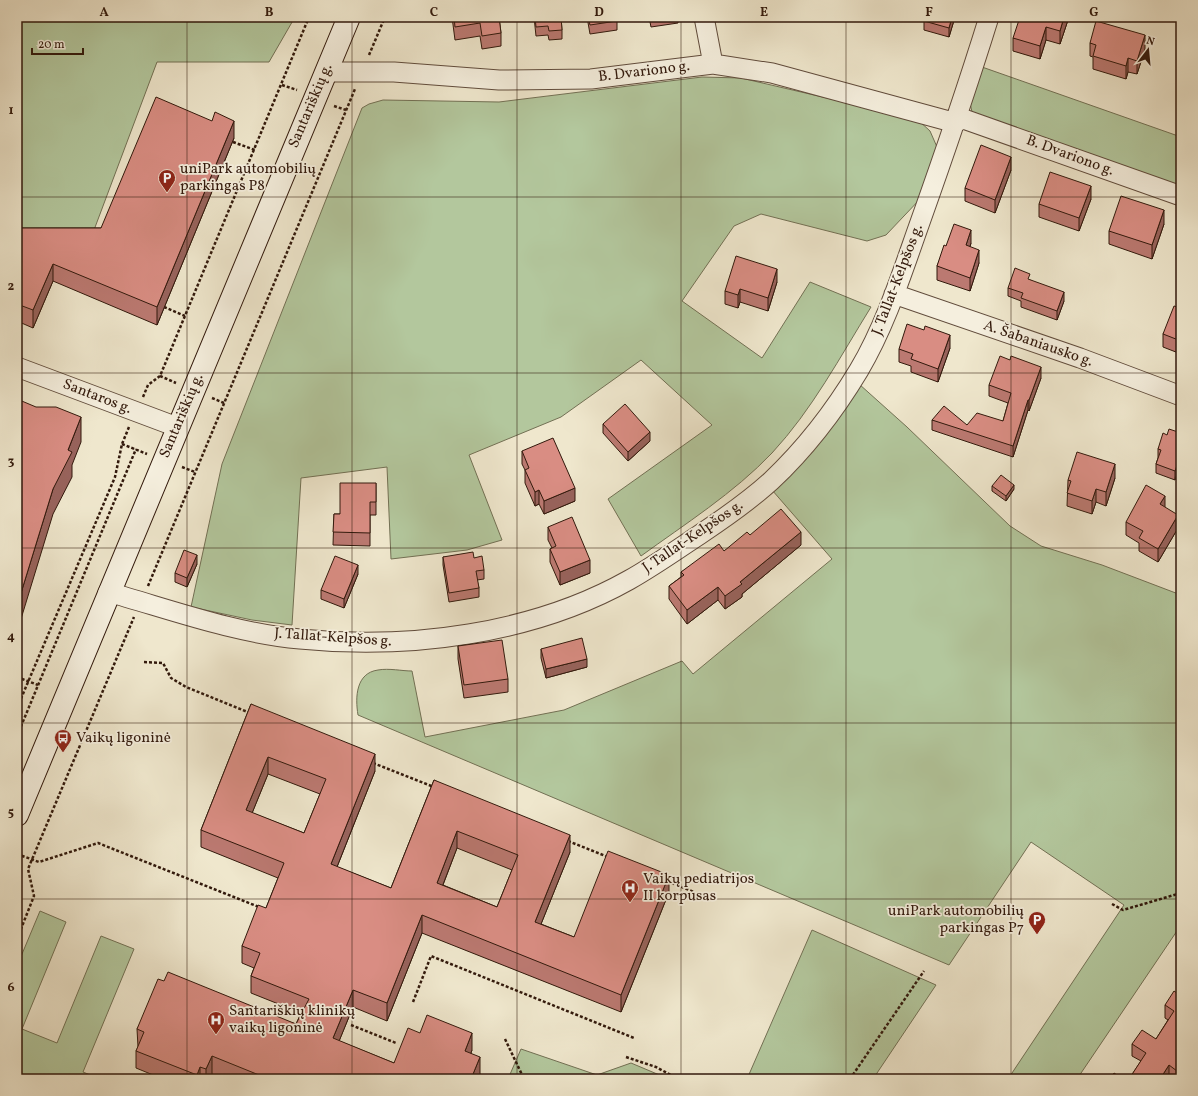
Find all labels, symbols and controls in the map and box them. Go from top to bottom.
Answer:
text: A [99,4,109,22]
text: B [265,4,274,22]
text: C [430,4,438,22]
text: D [594,4,604,22]
text: E [760,4,768,22]
text: F [925,4,933,22]
text: G [1089,4,1099,22]
scale bar [32,30,83,56]
north arrow [1128,30,1168,70]
text: N [1144,34,1156,50]
text: 20 m [38,37,65,53]
street label: B. Dvariono g. [597,56,691,88]
street label: Santariškių g. [284,60,338,152]
text: 1 [8,102,14,120]
street label: B. Dvariono g. [1023,130,1117,182]
place label: uniPark automobilių parkingas P8 [180,159,316,197]
parking icon: uniPark automobilių parkingas P8 [157,168,177,193]
street label: J. Tallat-Kelpšos g. [867,221,929,339]
text: 2 [8,278,15,296]
street label: A. Šabaniausko g. [980,315,1096,373]
street label: Santariškių g. [155,370,209,462]
street label: Santaros g. [59,374,135,420]
text: 3 [8,453,15,471]
street label: J. Tallat-Kelpšos g. [638,495,748,579]
street label: J. Tallat-Kelpšos g. [274,623,392,653]
text: 4 [7,628,15,646]
bus stop icon: Vaikų ligoninė [53,728,73,753]
place label: Vaikų ligoninė [76,728,171,749]
text: 5 [8,804,14,822]
place label: Vaikų pediatrijos II korpusas [643,869,754,907]
hospital icon: Vaikų pediatrijos II korpusas [620,878,640,903]
place label: uniPark automobilių parkingas P7 [888,901,1024,939]
parking icon: uniPark automobilių parkingas P7 [1027,910,1047,935]
text: 6 [7,979,15,997]
place label: Santariškių klinikų vaikų ligoninė [229,1001,355,1039]
hospital icon: Santariškių klinikų vaikų ligoninė [206,1010,226,1035]

